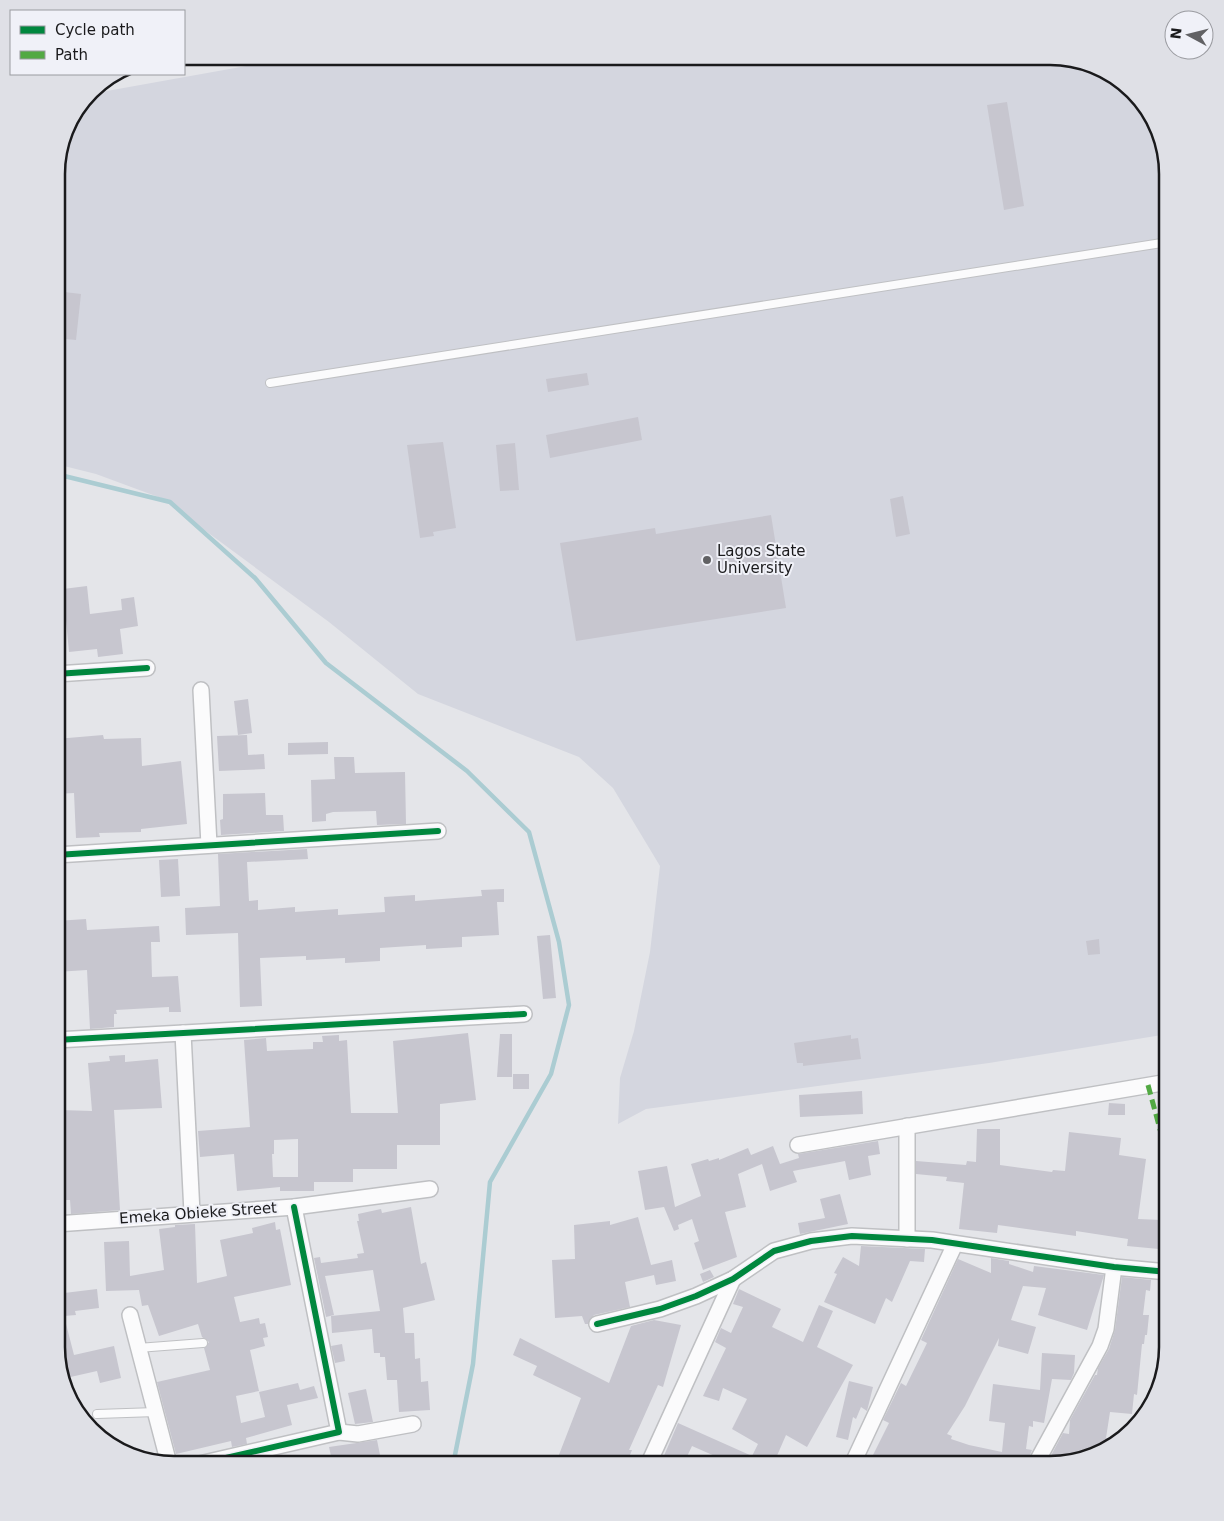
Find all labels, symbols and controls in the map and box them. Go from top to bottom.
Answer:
legend [10,10,185,75]
north arrow [1164,10,1214,60]
text: Cycle path [55,21,135,39]
text: N [1167,27,1185,40]
text: Path [55,46,88,64]
place label: Lagos State University [717,542,806,577]
marker: Lagos State University [701,554,713,566]
street label: Emeka Obieke Street [118,1198,278,1227]

